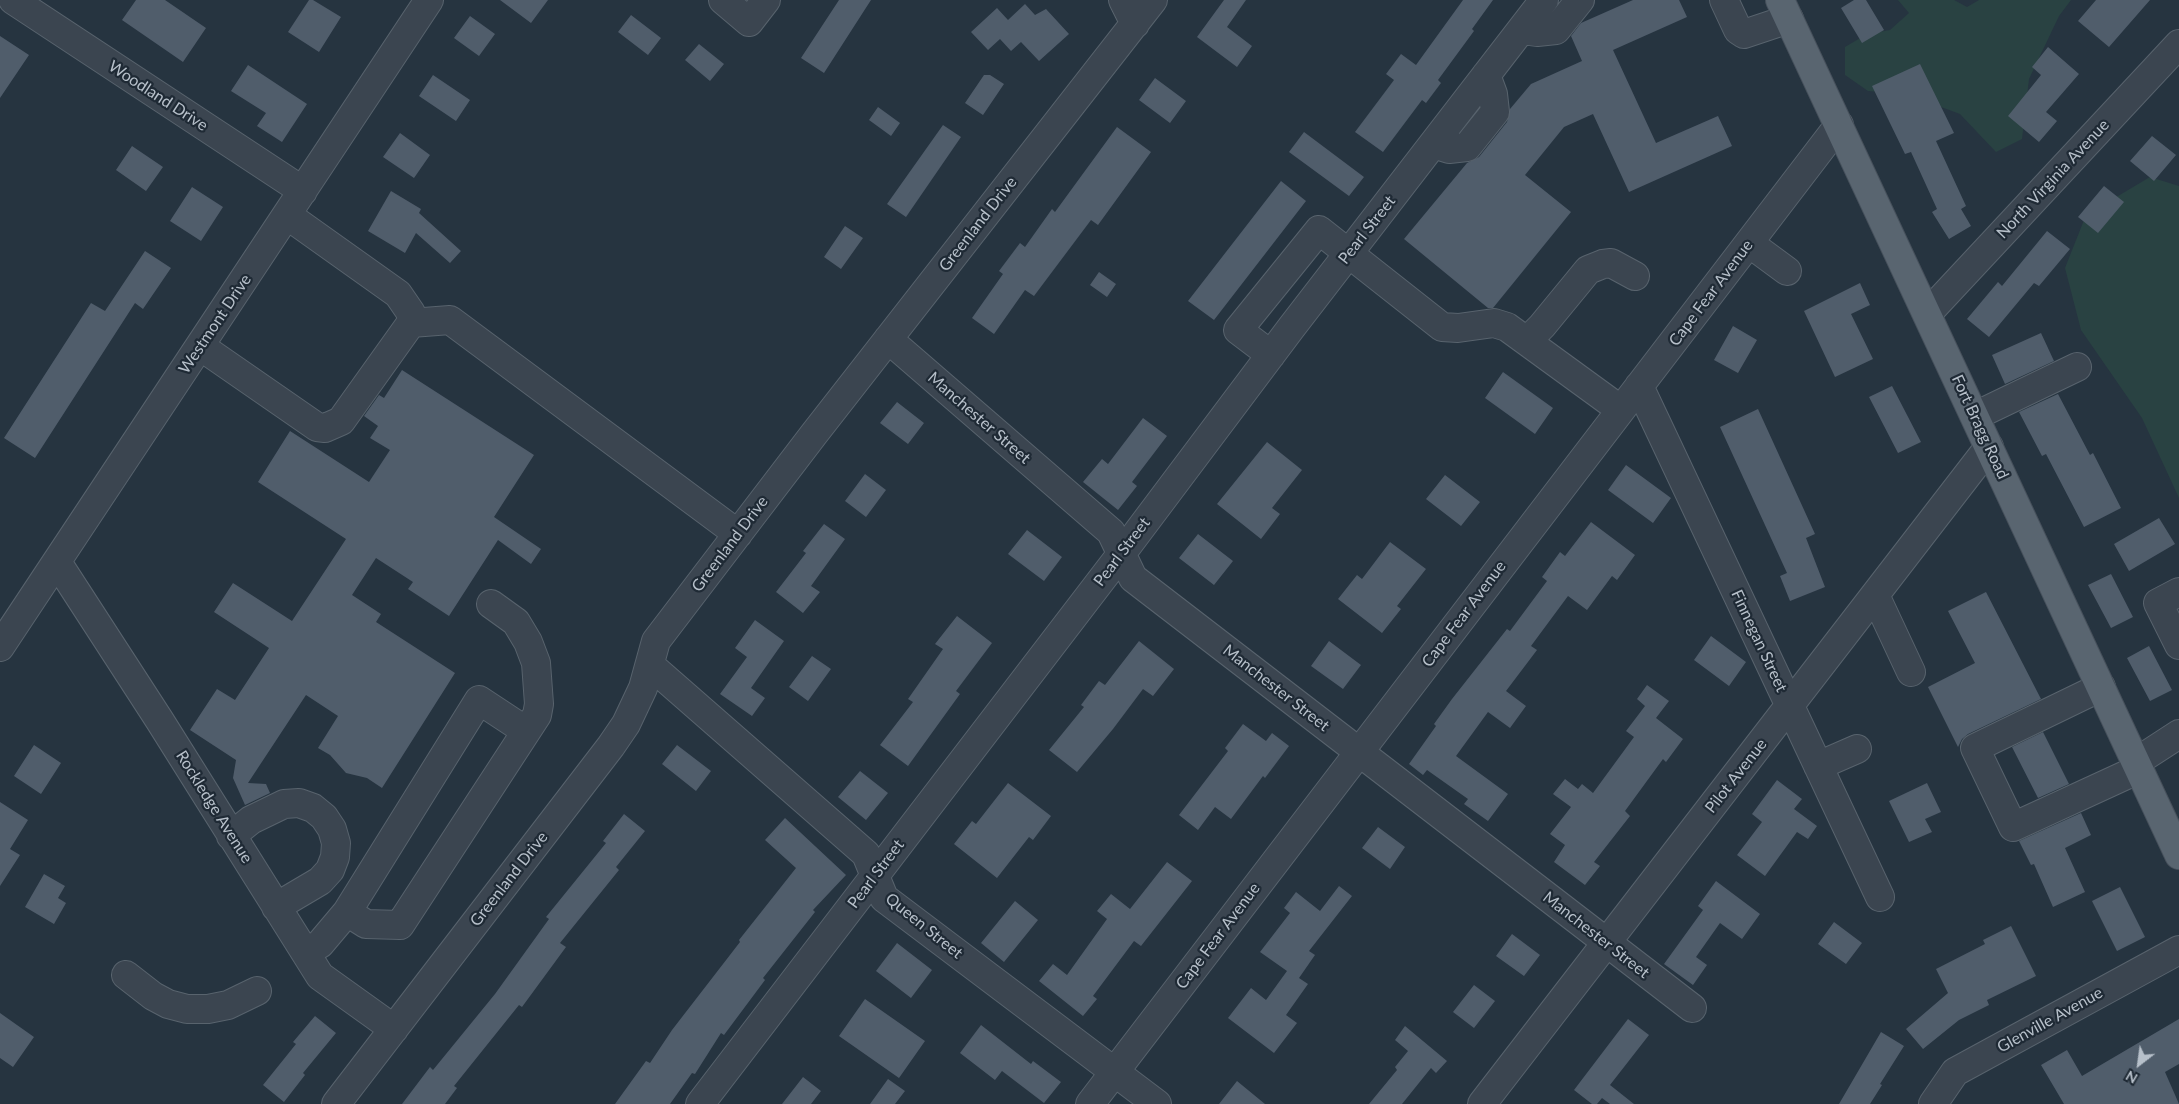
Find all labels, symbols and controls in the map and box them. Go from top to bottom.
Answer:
street label: Woodland Drive [105,57,211,135]
street label: North Virginia Avenue [1993,115,2113,243]
street label: Greenland Drive [935,173,1021,275]
street label: Pearl Street [1334,192,1400,268]
street label: Cape Fear Avenue [1665,236,1757,350]
street label: Westmont Drive [175,271,255,377]
street label: Manchester Street [924,368,1034,468]
street label: Fort Bragg Road [1947,372,2013,482]
street label: Greenland Drive [688,492,772,596]
street label: Pearl Street [1090,514,1154,590]
street label: Cape Fear Avenue [1418,557,1510,671]
street label: Finnegan Street [1727,587,1791,695]
street label: Manchester Street [1219,641,1333,735]
street label: Pilot Avenue [1701,735,1771,817]
street label: Rockledge Avenue [172,747,256,867]
street label: Greenland Drive [466,828,552,930]
street label: Pearl Street [844,836,908,912]
street label: Cape Fear Avenue [1172,879,1264,993]
street label: Manchester Street [1539,888,1653,982]
street label: Queen Street [882,889,966,963]
street label: Glenville Avenue [1994,983,2106,1057]
north arrow [2114,1039,2164,1089]
text: N [2122,1067,2140,1087]

